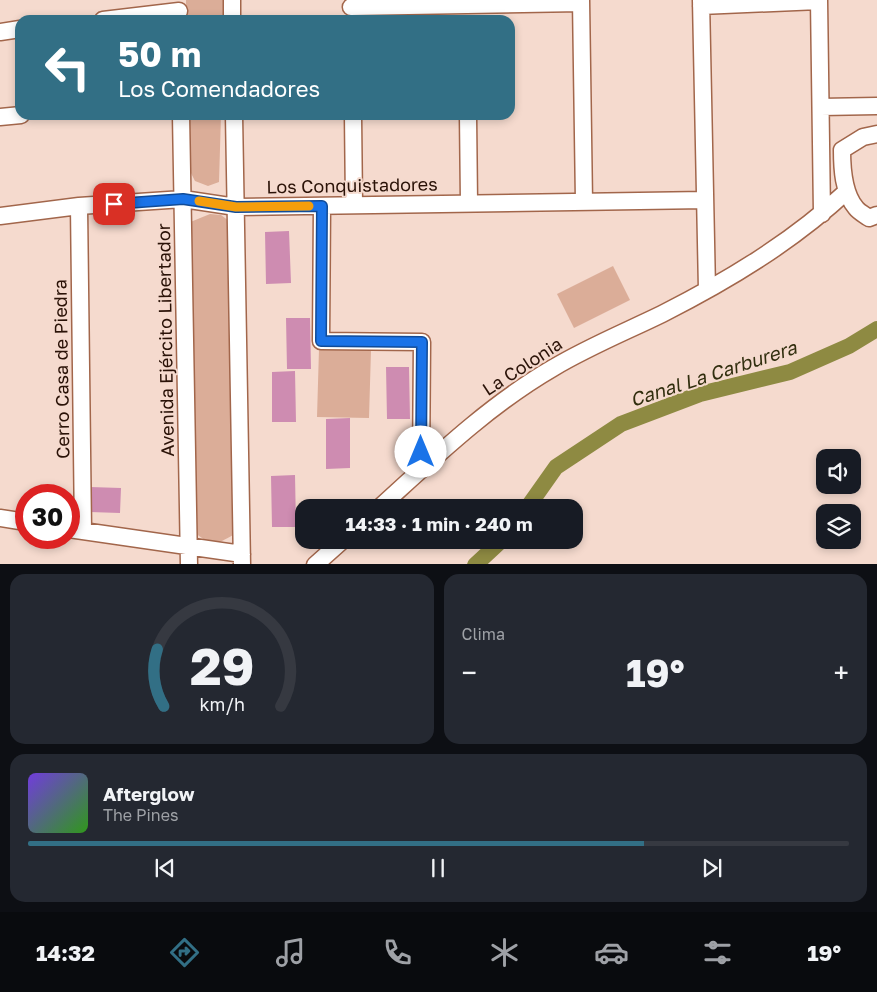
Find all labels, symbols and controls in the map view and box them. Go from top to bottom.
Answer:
text: 50 m [118,33,201,75]
icon: left [35,35,100,100]
text: Los Comendadores [118,75,320,102]
street label: Los Conquistadores [266,173,438,197]
pin [93,183,135,225]
icon: arrive [100,190,128,218]
street label: Avenida Ejército Libertador [152,223,178,457]
street label: Cerro Casa de Piedra [48,279,74,459]
street label: La Colonia [478,332,566,400]
water label: Canal La Carburera [627,335,800,411]
position arrow [394,425,446,477]
map controls [816,449,861,549]
button: sound [816,449,861,494]
speed limit sign: 30 [15,484,80,549]
button: layers [816,504,861,549]
text: 14:33 · 1 min · 240 m [345,512,533,535]
text: Clima [462,624,505,644]
text: 29 [189,634,254,696]
text: 19° [626,650,685,695]
text: − [462,656,477,689]
text: + [834,656,849,689]
text: km/h [199,693,244,715]
text: Afterglow [103,782,194,805]
text: The Pines [103,805,178,825]
icon: previous [151,854,179,882]
icon: pause [424,854,452,882]
icon: next [698,854,726,882]
icon: directions [167,935,202,970]
icon: music [273,935,308,970]
icon: phone [380,935,415,970]
icon: climate [487,935,522,970]
icon: car [594,935,629,970]
icon: filters [700,935,735,970]
text: 14:32 [36,939,95,966]
text: 19° [807,939,841,966]

